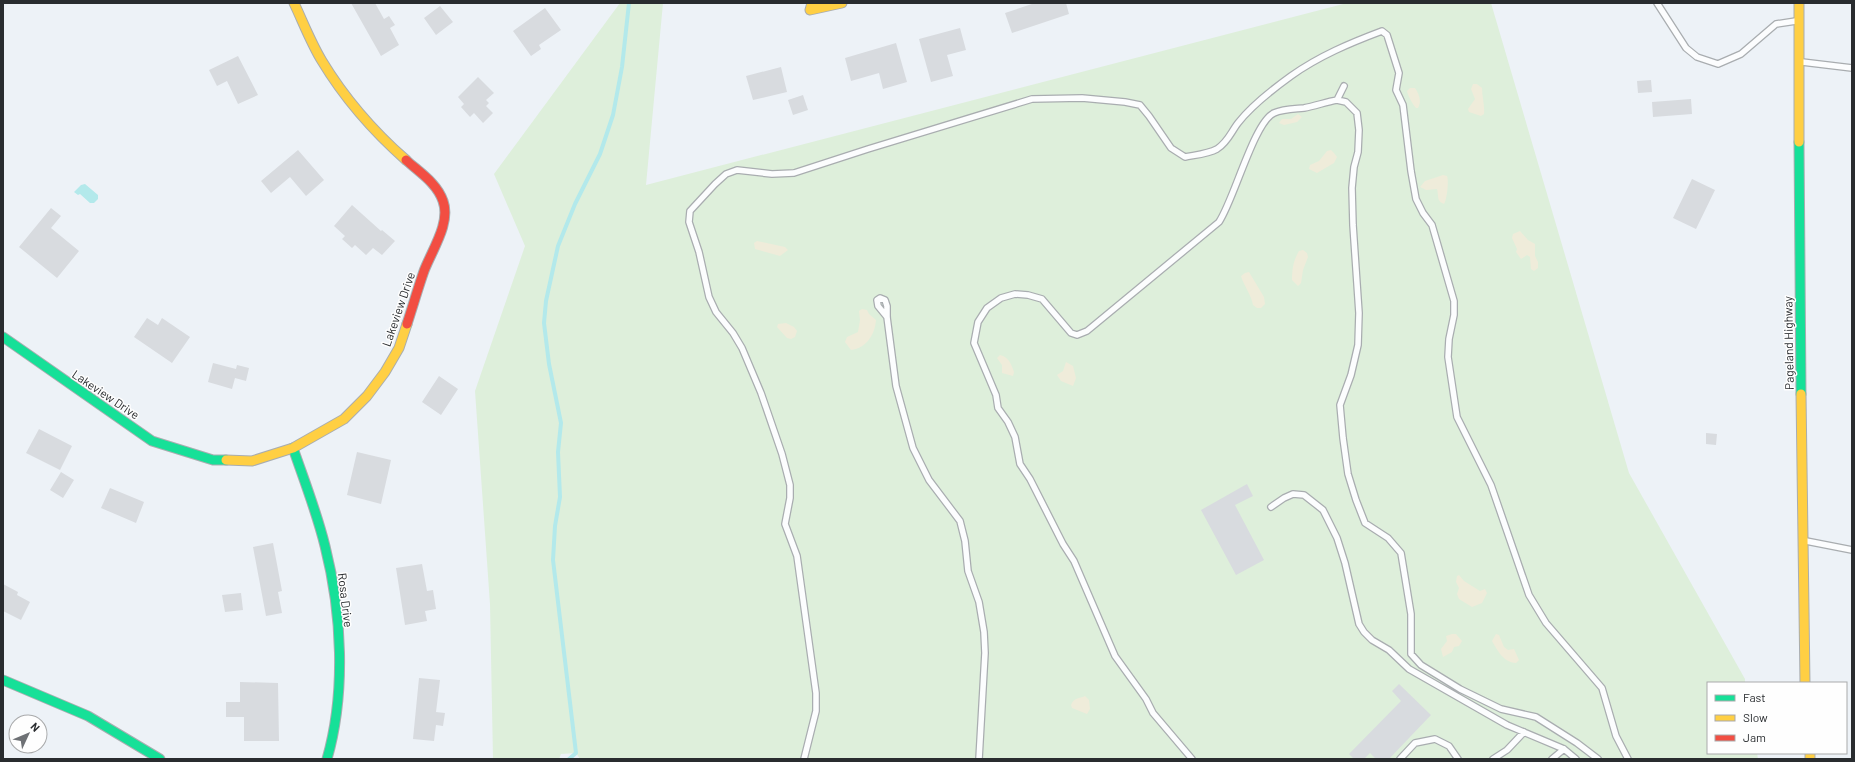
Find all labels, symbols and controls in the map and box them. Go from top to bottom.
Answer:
street label: Lakeview Drive [379,270,417,348]
street label: Pageland Highway [1780,295,1796,390]
street label: Lakeview Drive [70,366,142,422]
street label: Rosa Drive [336,572,356,628]
legend [1707,682,1847,754]
text: Fast [1743,690,1766,704]
text: Slow [1743,710,1768,724]
north arrow [8,714,48,754]
text: N [28,720,43,734]
text: Jam [1743,730,1766,744]

